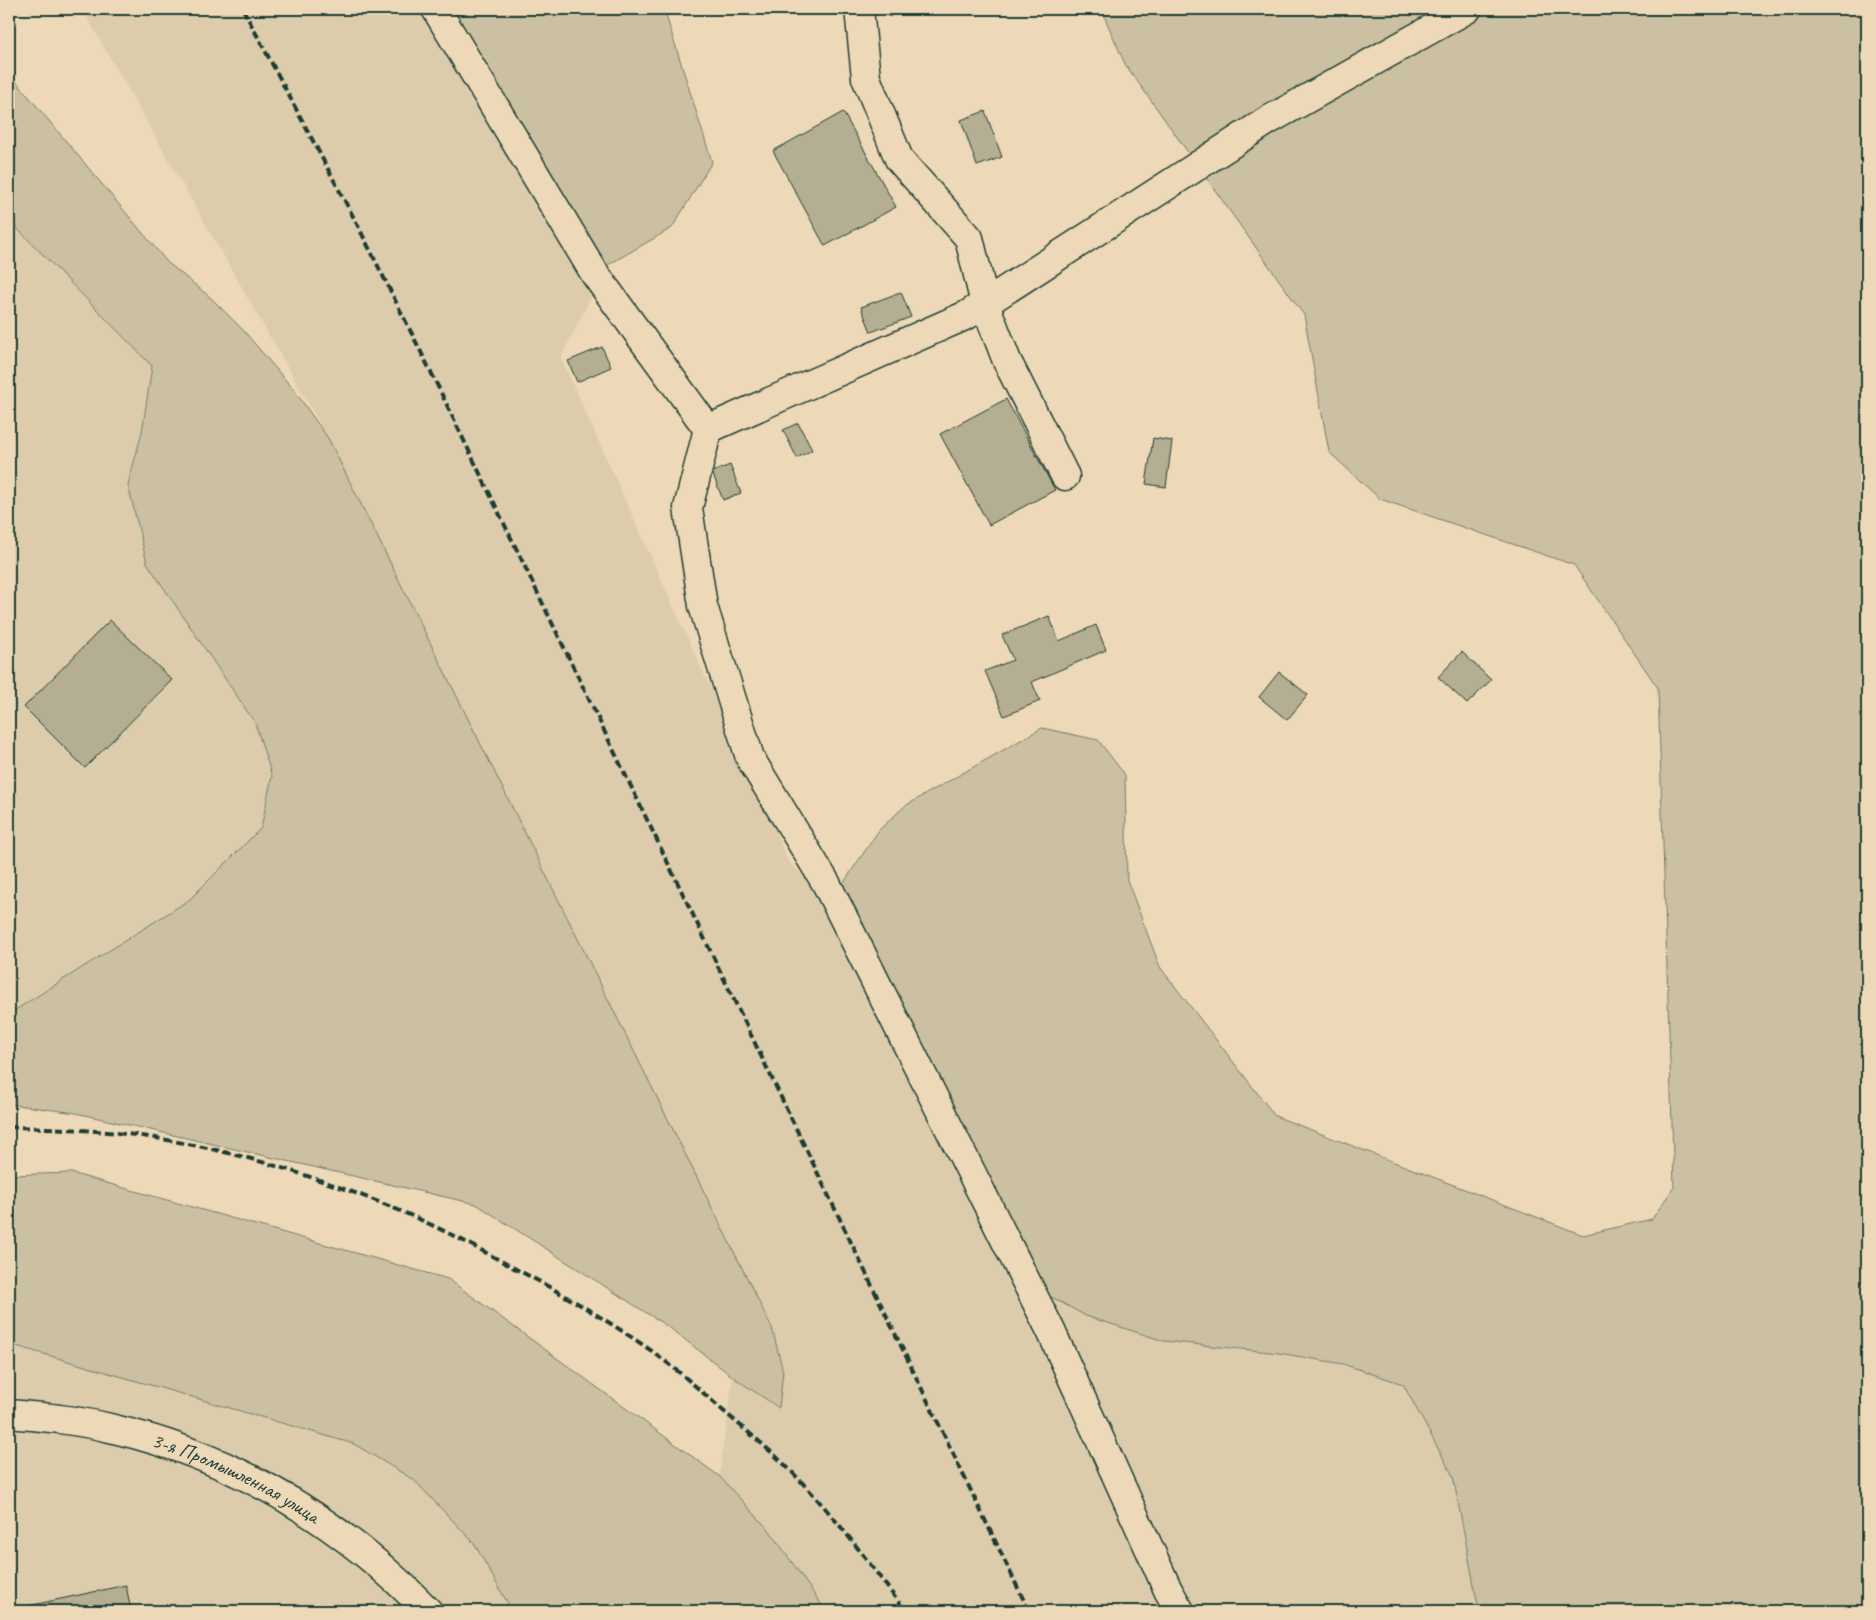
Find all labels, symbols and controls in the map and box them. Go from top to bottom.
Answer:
street label: 3-я Промышленная улица [149,1427,327,1530]

